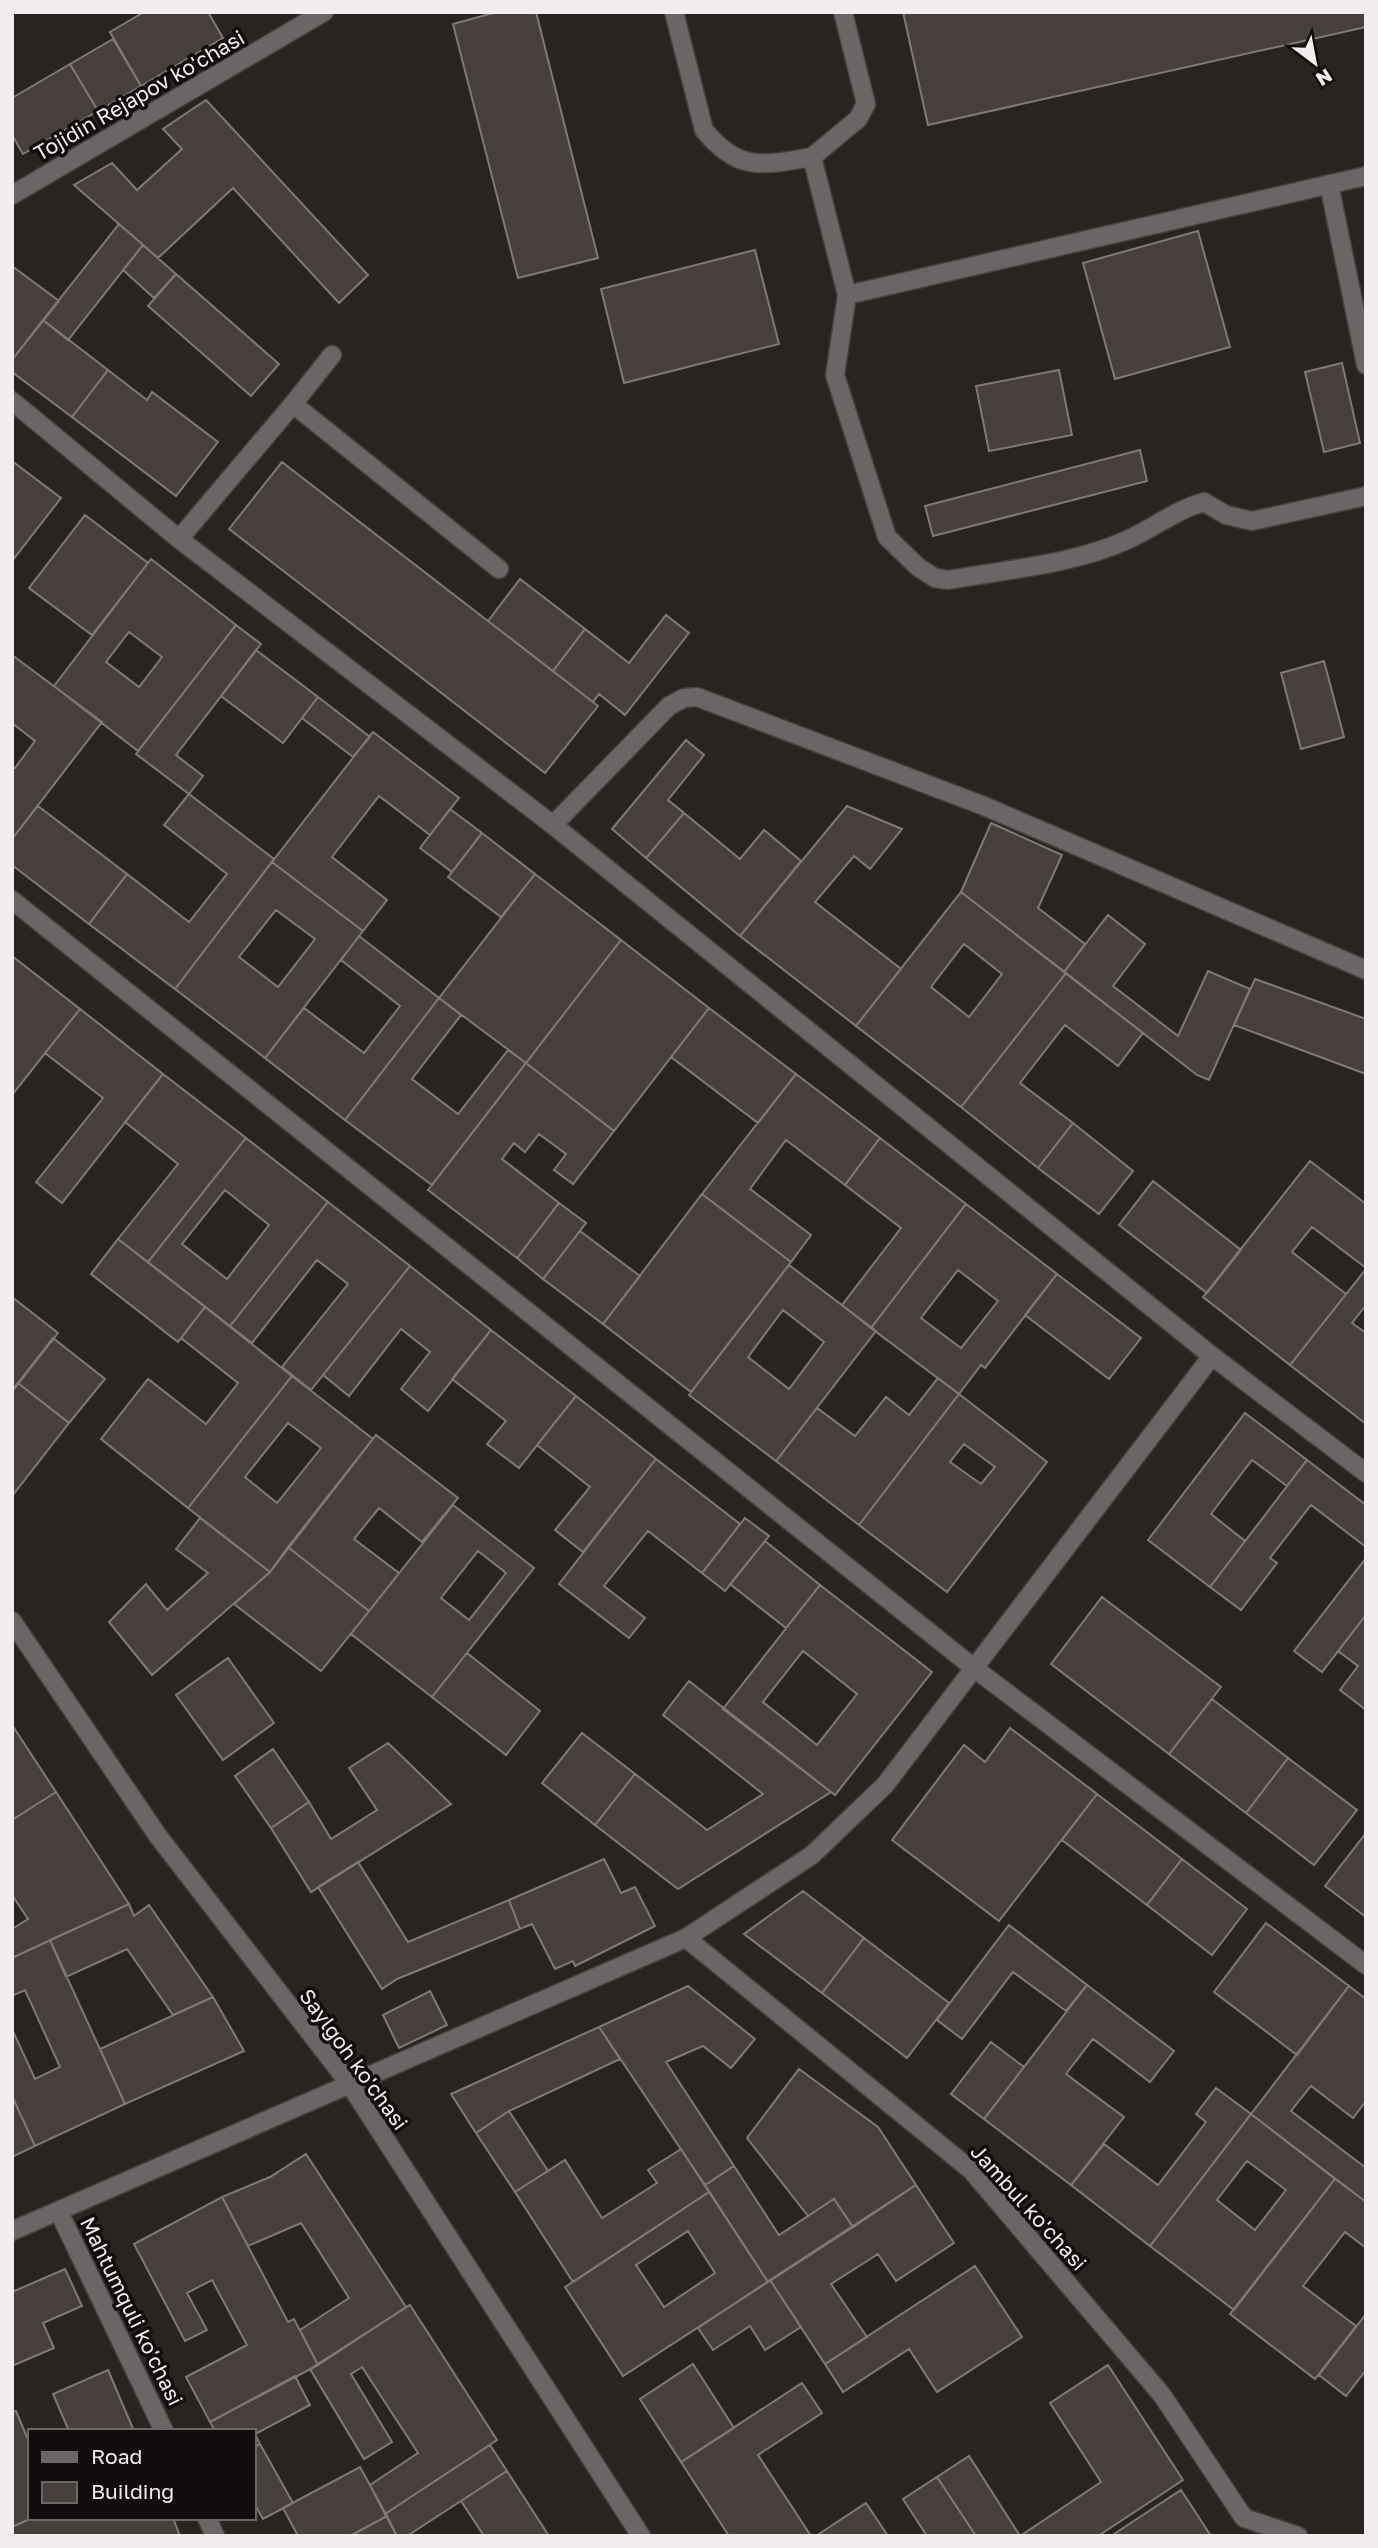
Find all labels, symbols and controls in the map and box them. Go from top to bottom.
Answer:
street label: Tojidin Rejapov ko'chasi [29,24,249,166]
north arrow [1280,28,1350,98]
text: N [1312,64,1336,91]
street label: Saylgoh ko'chasi [294,1983,414,2135]
street label: Jambul ko'chasi [965,2139,1093,2275]
street label: Mahtumquli ko'chasi [75,2212,189,2410]
legend [28,2429,256,2520]
text: Road [91,2443,142,2469]
text: Building [91,2478,174,2504]

